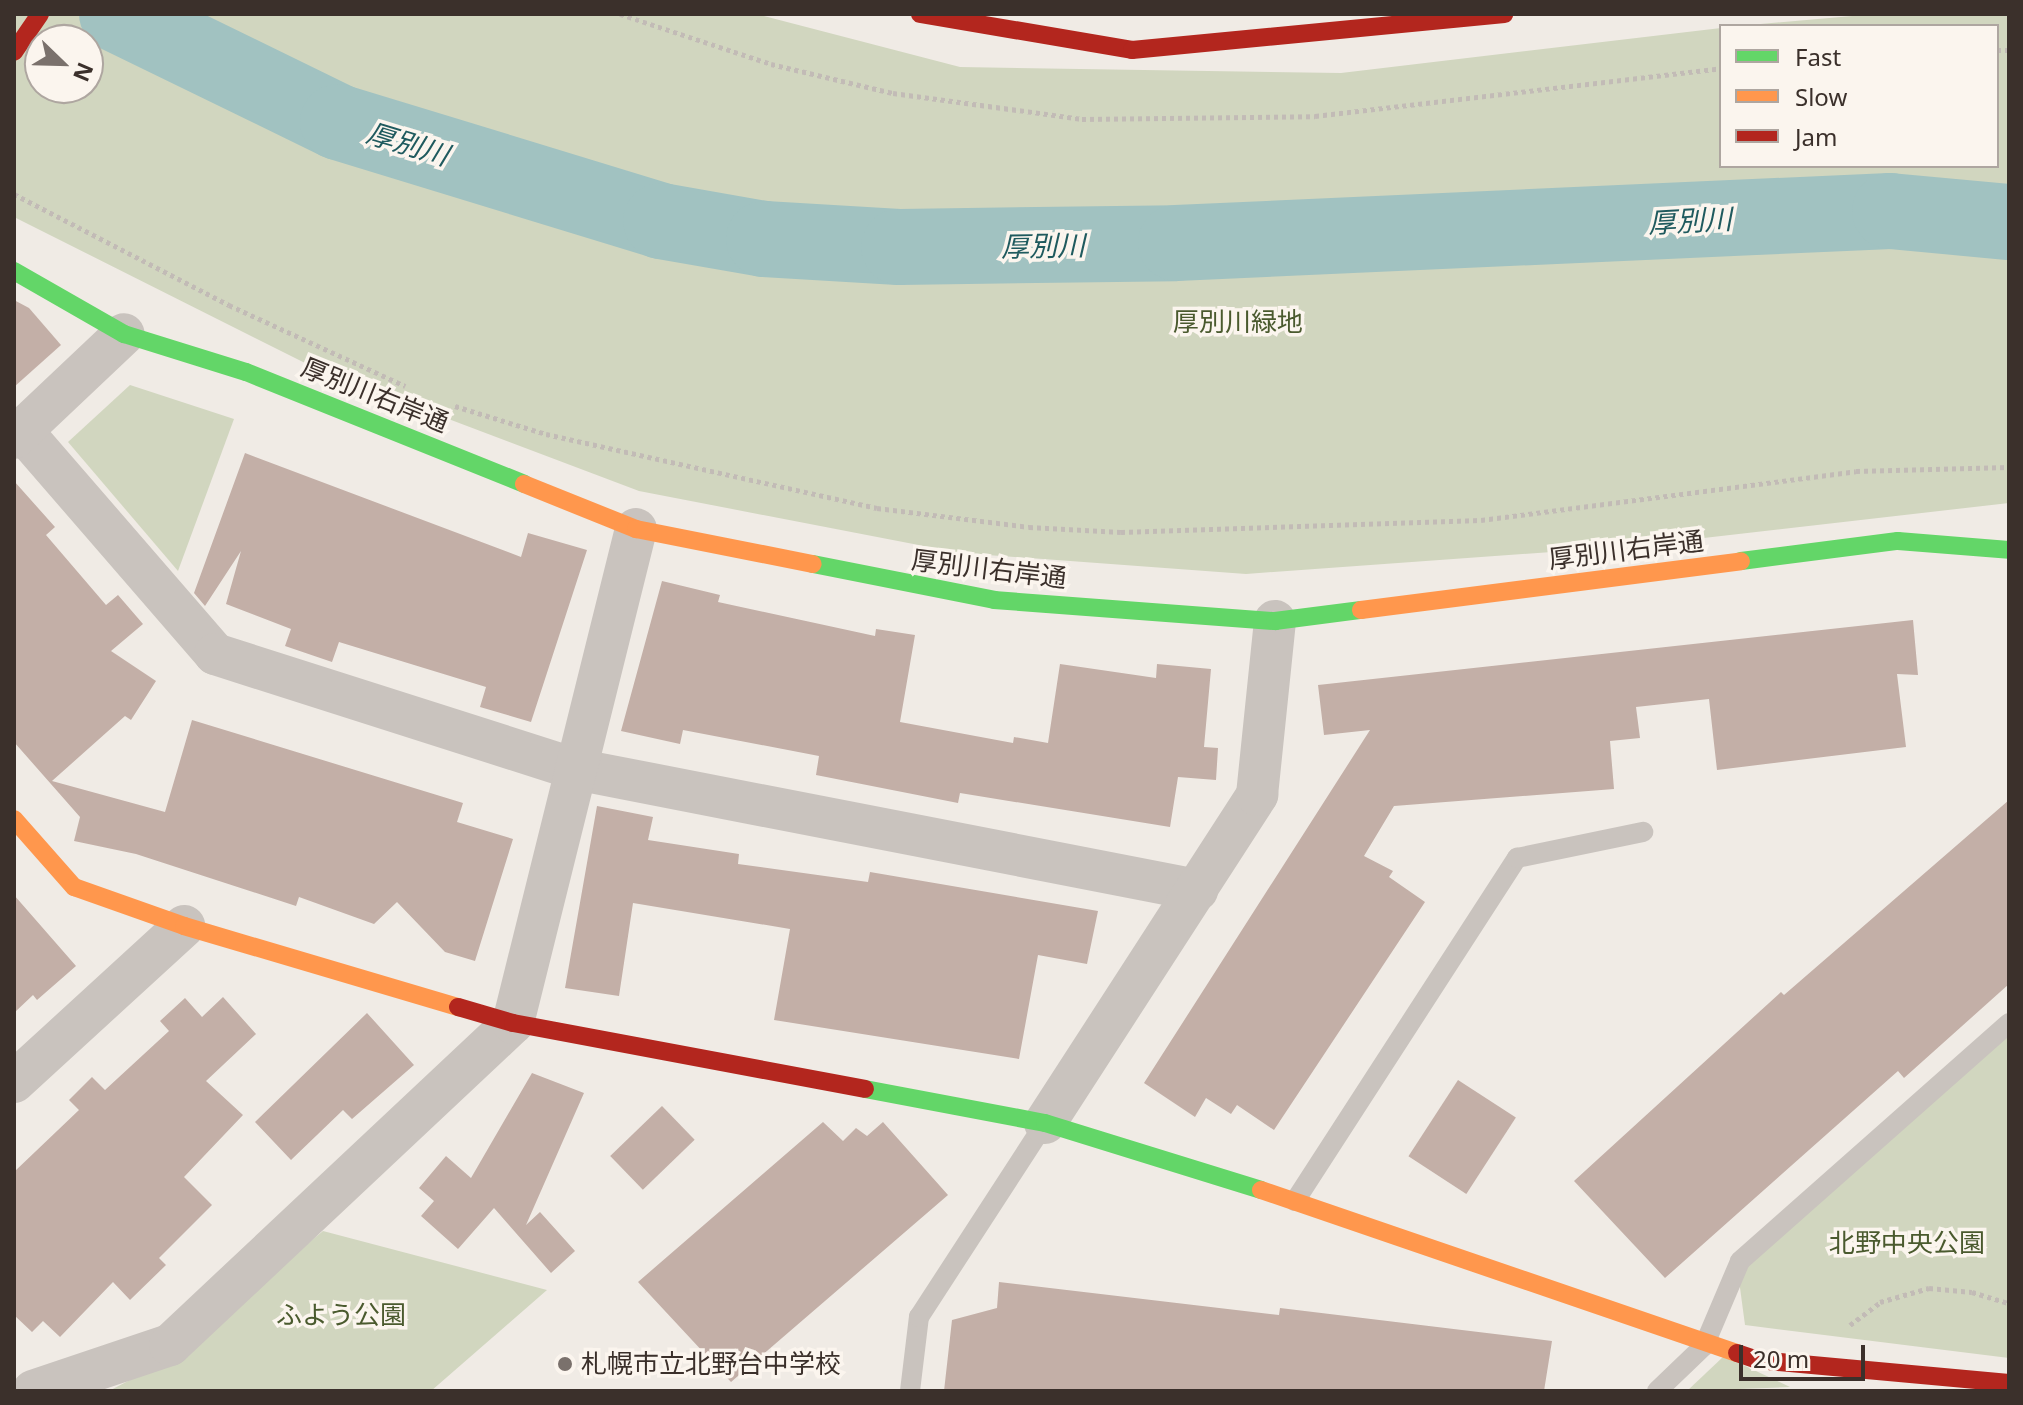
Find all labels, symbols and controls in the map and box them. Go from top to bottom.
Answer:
north arrow [24,24,104,104]
legend [1719,24,1999,168]
text: Fast [1795,40,1841,73]
text: N [67,58,102,87]
text: Slow [1795,80,1847,113]
water label: 厚別川 [363,115,453,171]
text: Jam [1795,120,1837,153]
water label: 厚別川 [1647,201,1733,239]
water label: 厚別川 [1001,227,1085,263]
park label: 厚別川緑地 [1173,306,1303,338]
street label: 厚別川右岸通 [297,351,453,439]
street label: 厚別川右岸通 [1547,525,1705,575]
street label: 厚別川右岸通 [910,544,1068,594]
park label: 北野中央公園 [1829,1227,1985,1259]
park label: ふよう公園 [276,1299,406,1331]
scale bar [1743,1329,1869,1379]
text: 20 m [1753,1342,1809,1375]
place label: 札幌市立北野台中学校 [581,1348,841,1380]
marker: 札幌市立北野台中学校 [556,1355,574,1373]

